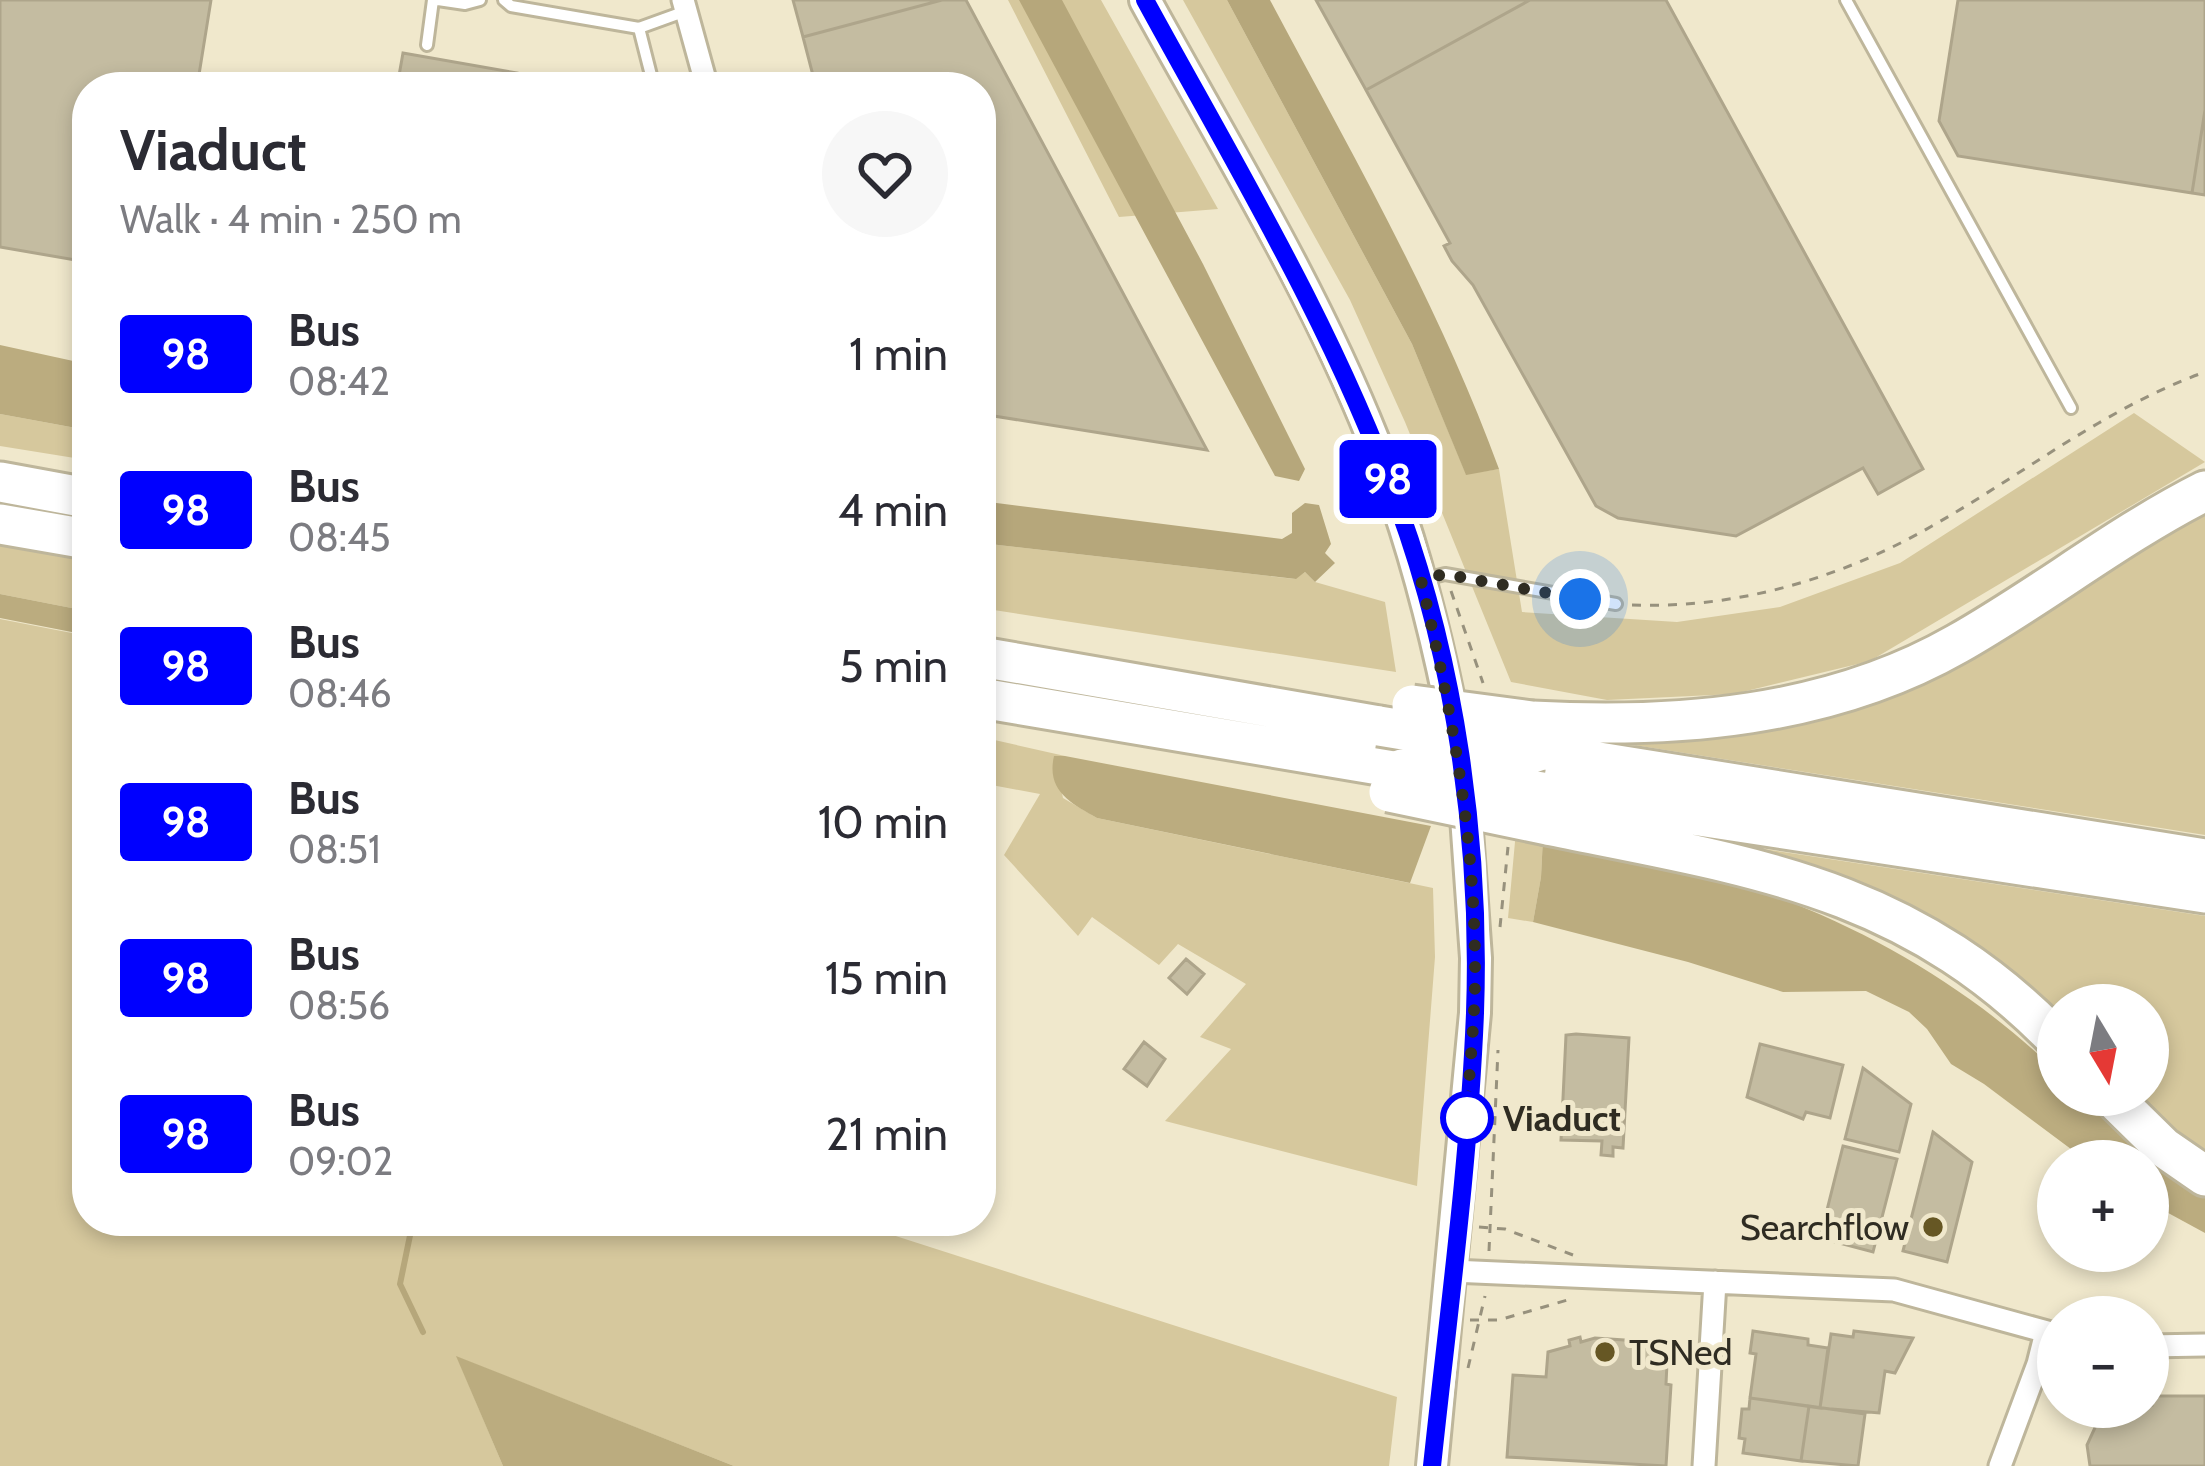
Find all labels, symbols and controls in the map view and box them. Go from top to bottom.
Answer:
button: heart [822,111,948,237]
text: Viaduct [120,115,307,184]
text: Walk · 4 min · 250 m [120,195,462,243]
text: Bus [288,303,360,357]
text: 1 min [849,327,948,381]
text: 98 [162,328,210,380]
text: 08:42 [288,357,390,405]
line badge: 98 [1334,440,1442,518]
text: 98 [1364,453,1412,505]
text: Bus [288,459,360,513]
text: 4 min [838,483,948,537]
text: 98 [162,484,210,536]
text: 08:45 [288,513,391,561]
your location [1550,569,1610,629]
text: Bus [288,615,360,669]
text: 5 min [839,639,948,693]
text: 98 [162,640,210,692]
text: 08:46 [288,669,392,717]
text: Bus [288,771,360,825]
text: 10 min [818,795,948,849]
text: 98 [162,796,210,848]
text: 08:51 [288,825,381,873]
text: Bus [288,927,360,981]
text: 15 min [825,951,948,1005]
text: 98 [162,952,210,1004]
text: 08:56 [288,981,390,1029]
north arrow [2037,984,2169,1116]
map controls [2037,984,2169,1428]
text: Bus [288,1083,360,1137]
marker: Viaduct [1442,1093,1492,1143]
place label: Viaduct [1503,1096,1621,1140]
text: 21 min [825,1107,948,1161]
text: 98 [162,1108,210,1160]
text: 09:02 [288,1137,393,1185]
button: + [2037,1140,2169,1272]
place label: Searchflow [1740,1205,1909,1249]
marker: Searchflow [1920,1214,1946,1240]
button: − [2037,1296,2169,1428]
place label: TSNed [1629,1330,1732,1374]
marker: TSNed [1592,1339,1618,1365]

